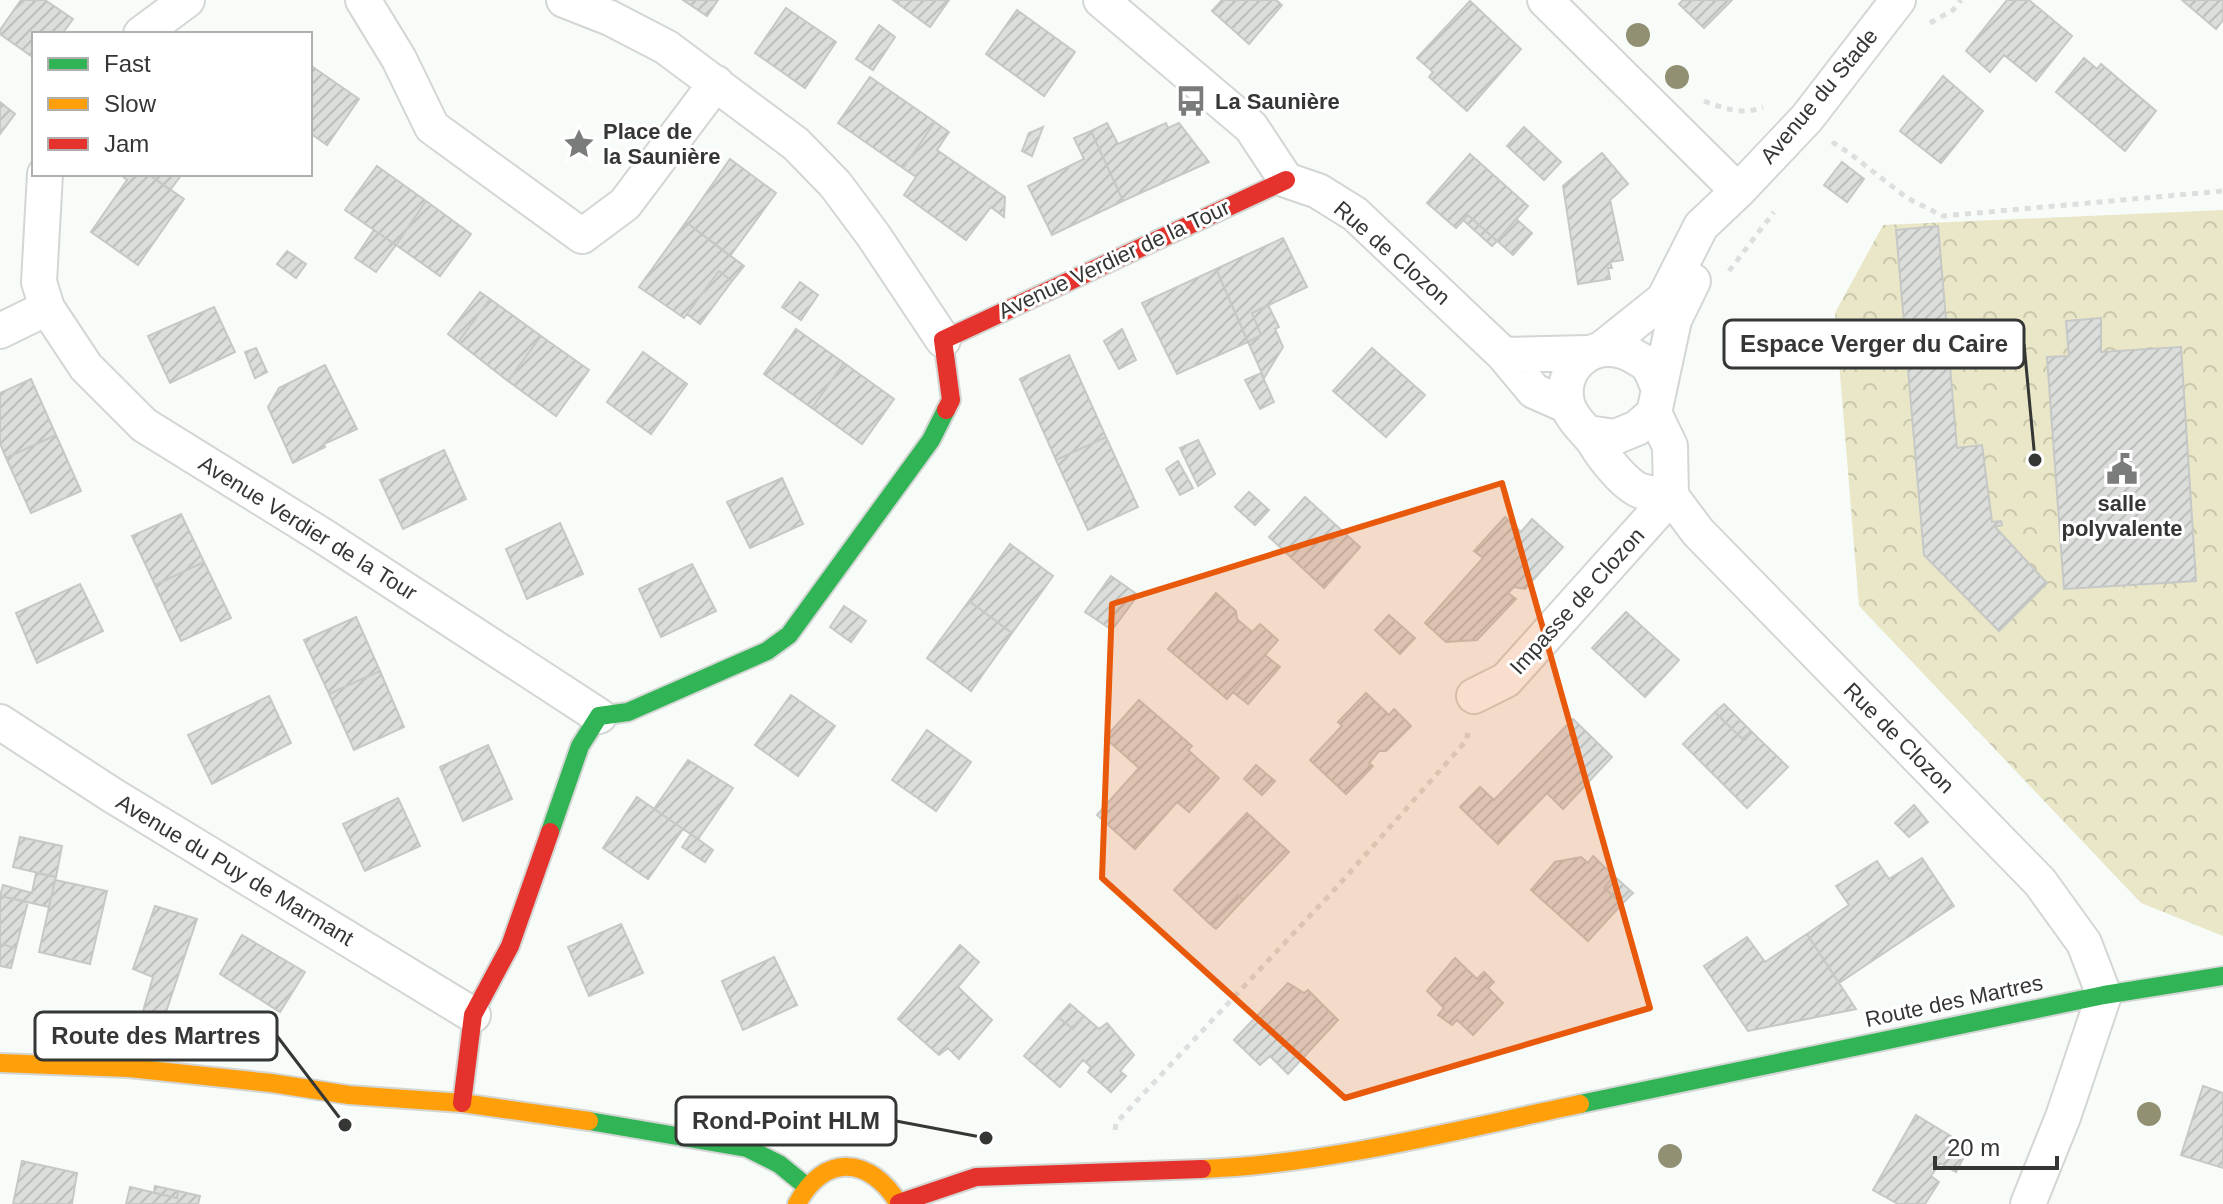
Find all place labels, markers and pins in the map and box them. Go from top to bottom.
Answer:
bus stop icon: La Saunière [1174,84,1208,118]
place label: La Saunière [1215,89,1340,114]
place label: Place de la Saunière [603,119,720,169]
place icon: Place de la Saunière [562,127,596,161]
callout: Espace Verger du Caire [1724,320,2024,368]
public building icon: salle polyvalente [2105,452,2139,486]
place label: salle polyvalente [2061,491,2183,541]
callout: Route des Martres [35,1012,277,1060]
callout: Rond-Point HLM [676,1097,896,1145]

